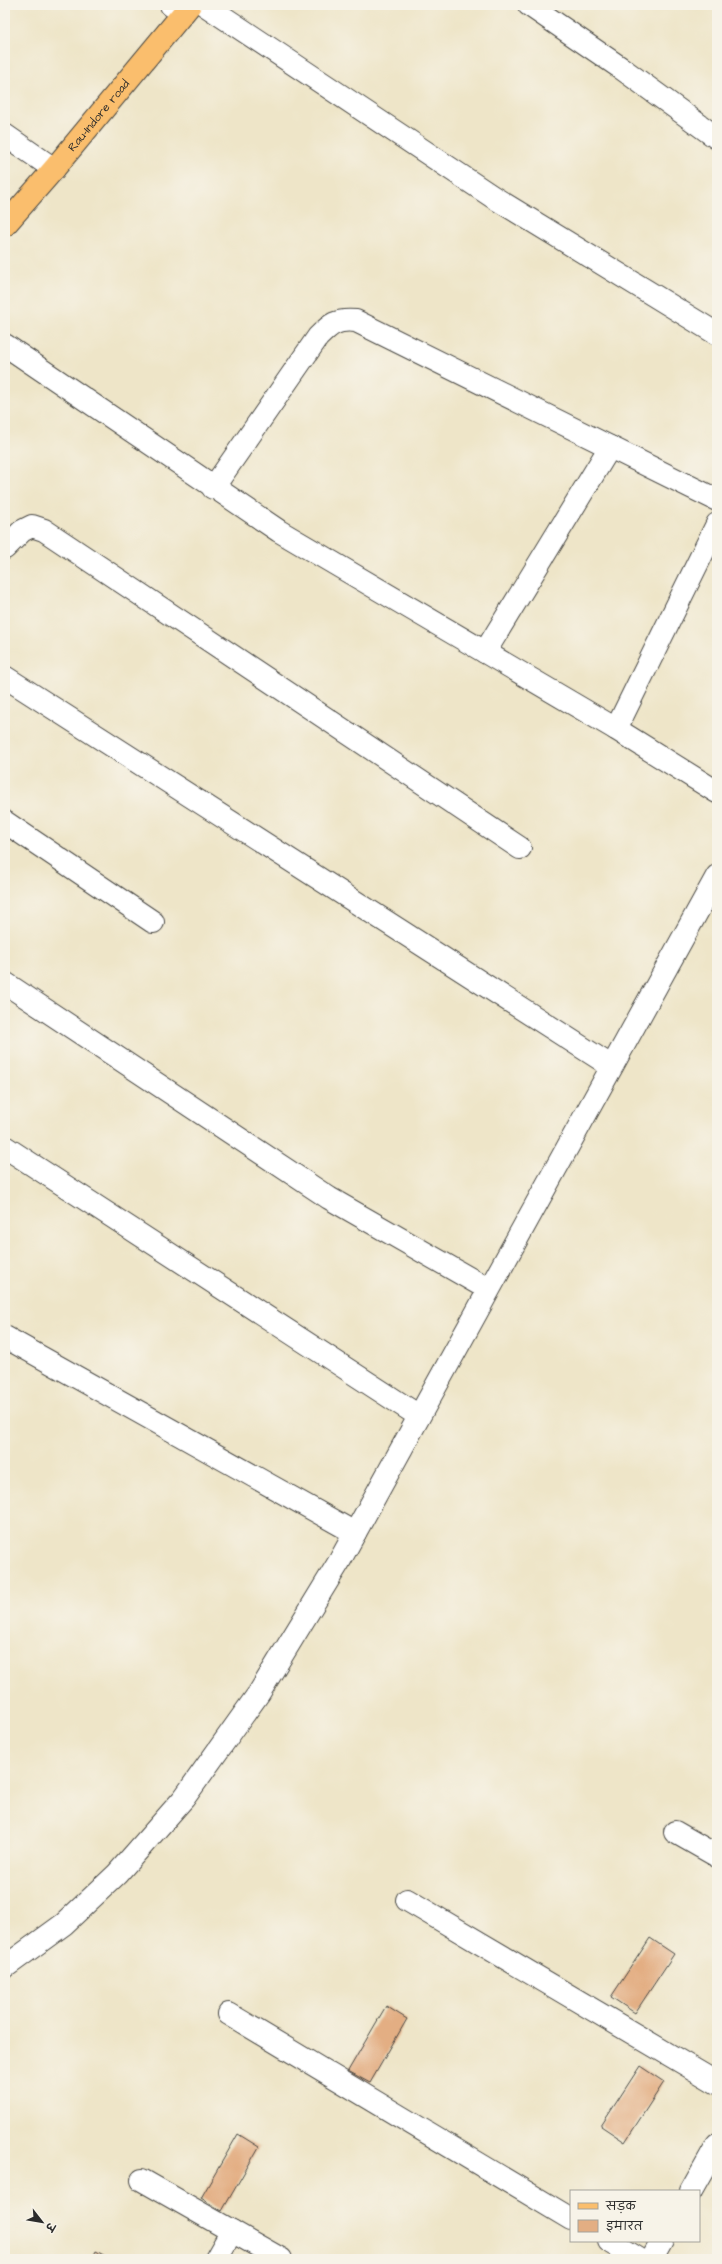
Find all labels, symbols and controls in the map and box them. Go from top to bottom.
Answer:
street label: Rau-Indore road [64,76,133,155]
legend [570,2190,700,2242]
text: सड़क [605,2198,637,2215]
north arrow [22,2202,62,2242]
text: इमारत [606,2218,644,2235]
text: उ [41,2219,59,2235]

